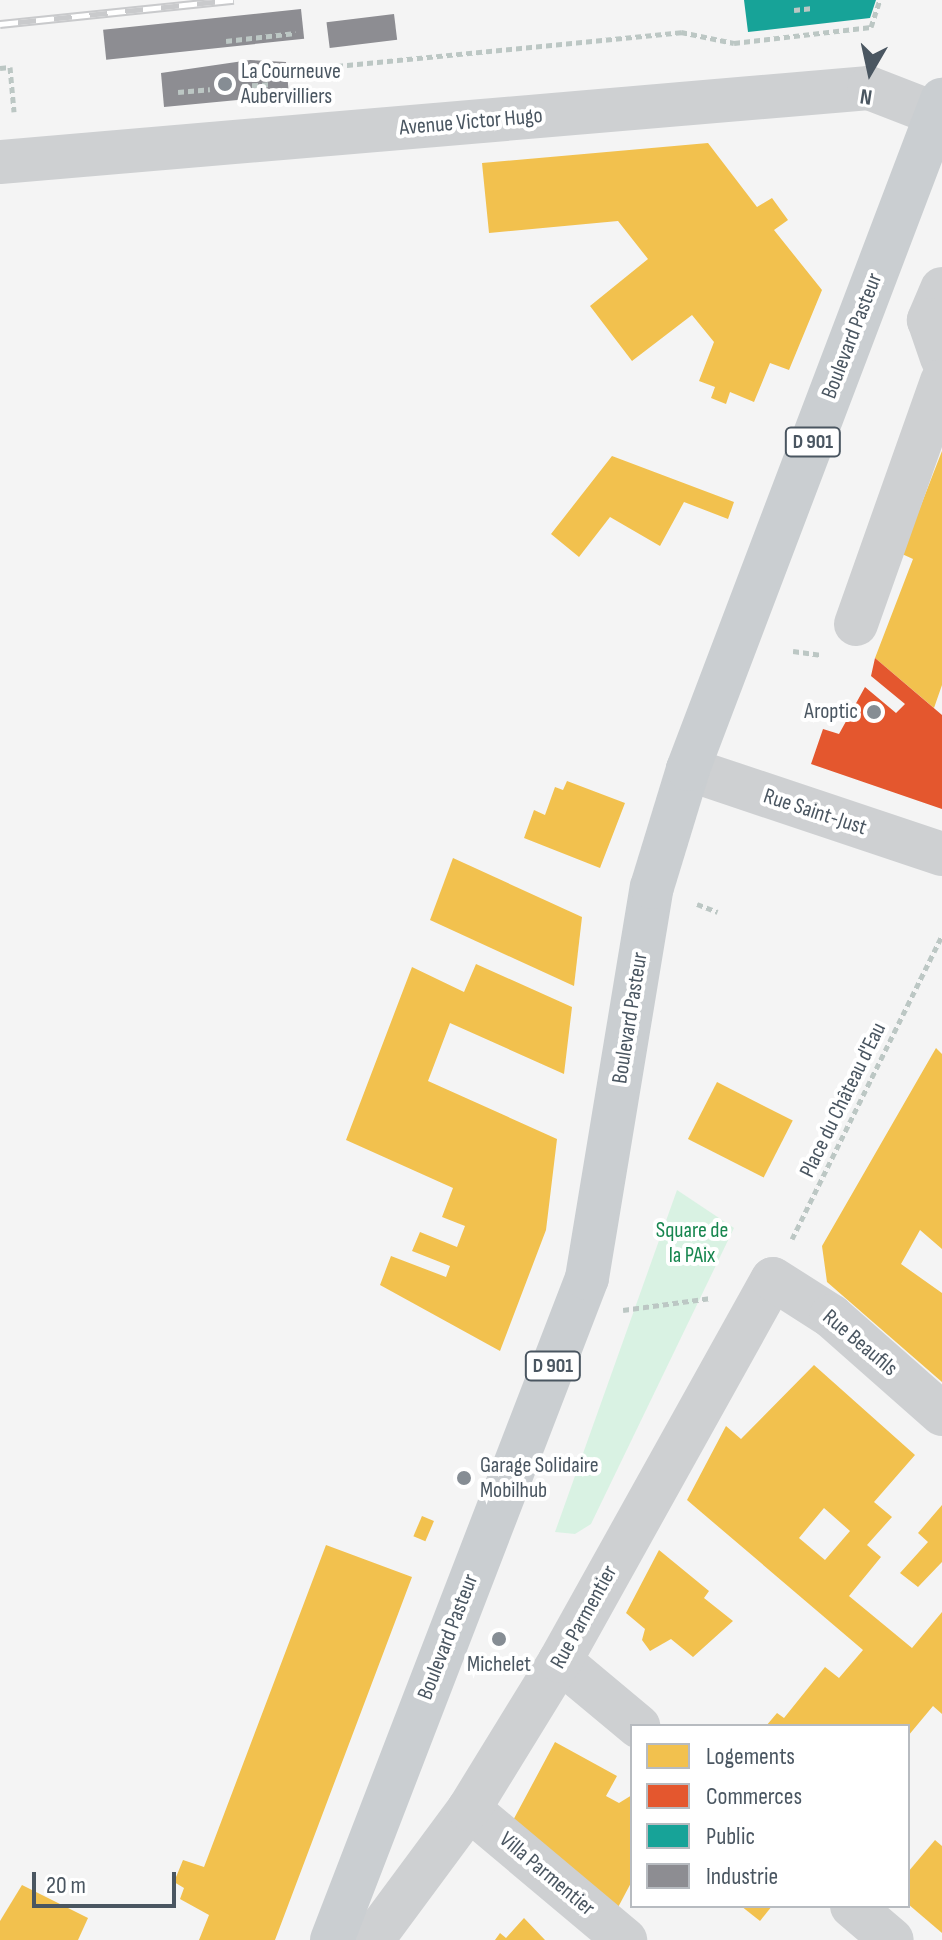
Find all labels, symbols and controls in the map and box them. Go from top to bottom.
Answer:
north arrow [830,32,910,112]
place label: La Courneuve Aubervilliers [241,58,341,110]
marker: La Courneuve Aubervilliers [216,75,234,93]
text: N [858,82,874,110]
street label: Avenue Victor Hugo [398,103,544,141]
street label: Boulevard Pasteur [816,269,888,403]
road number: D 901 [783,426,843,458]
place label: Aroptic [804,699,858,725]
marker: Aroptic [865,703,883,721]
street label: Rue Saint-Just [760,783,870,841]
street label: Boulevard Pasteur [607,951,653,1085]
street label: Place du Château d'Eau [794,1018,892,1182]
park label: Square de la PAix [656,1217,728,1268]
street label: Rue Beaufils [817,1304,903,1382]
road number: D 901 [523,1350,583,1382]
place label: Garage Solidaire Mobilhub [480,1452,599,1504]
marker: Garage Solidaire Mobilhub [455,1469,473,1487]
street label: Rue Parmentier [545,1561,623,1673]
street label: Boulevard Pasteur [412,1570,484,1704]
marker: Michelet [490,1630,508,1648]
place label: Michelet [467,1652,531,1678]
legend [630,1724,910,1908]
text: Logements [706,1742,795,1771]
text: Commerces [706,1782,802,1811]
text: Public [706,1822,755,1851]
street label: Villa Parmentier [494,1826,600,1922]
scale bar [36,1856,180,1906]
text: Industrie [706,1862,778,1891]
text: 20 m [46,1871,86,1900]

